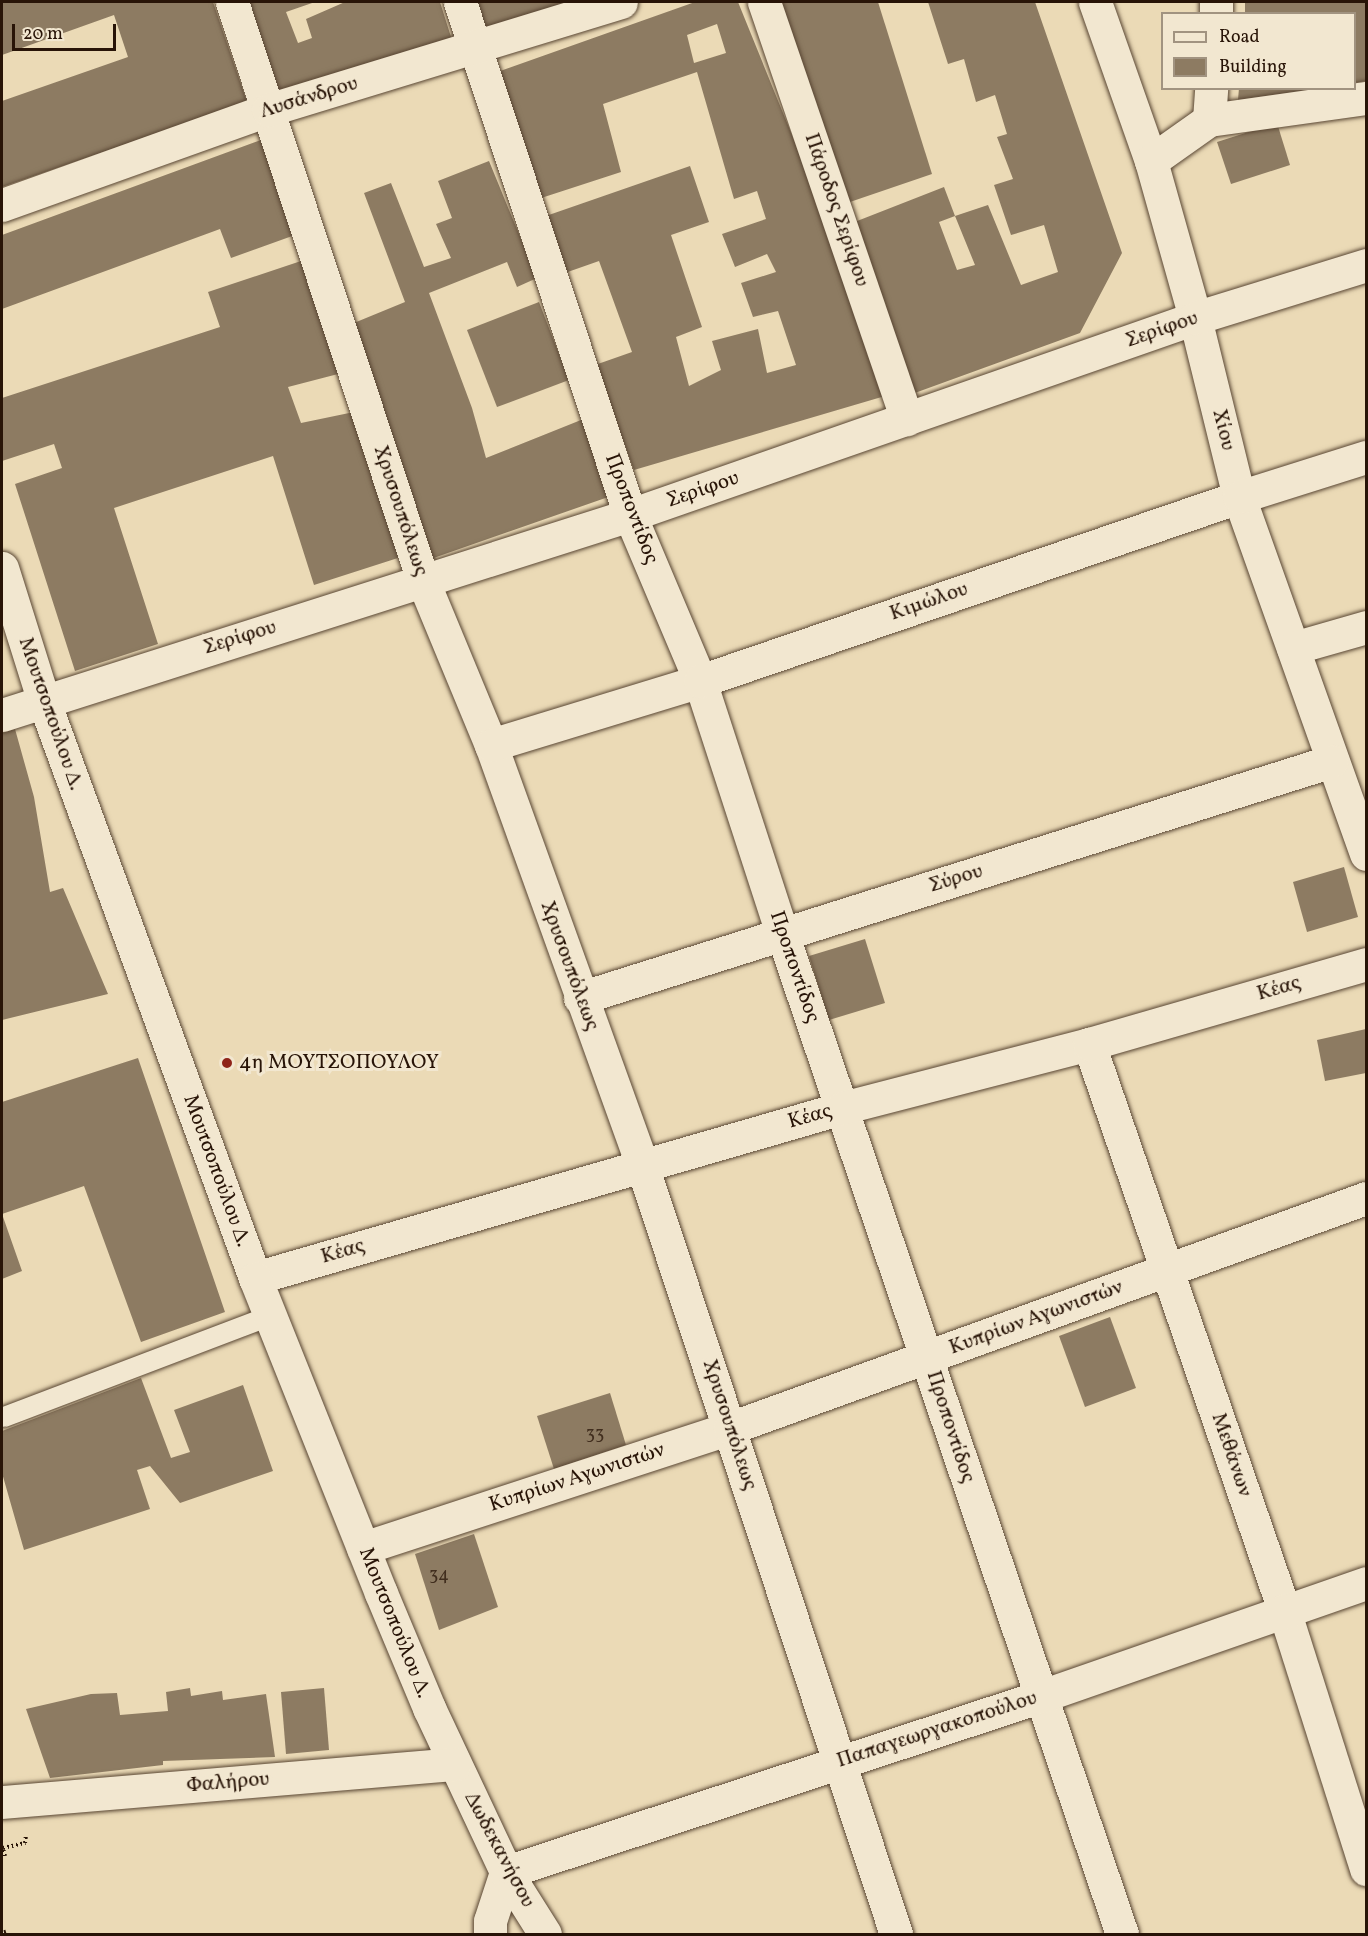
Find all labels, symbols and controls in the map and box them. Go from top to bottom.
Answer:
scale bar [15,12,118,50]
legend [1161,12,1356,90]
text: 20 m [23,22,63,47]
text: Road [1219,25,1260,50]
text: Building [1219,55,1287,80]
street label: Λυσάνδρου [257,71,361,125]
street label: Πάροδος Σερίφου [798,130,874,290]
street label: Σερίφου [1123,306,1201,354]
street label: Χίου [1206,407,1240,453]
street label: Χρυσουπόλεως [367,442,433,580]
street label: Προποντίδος [598,450,664,568]
street label: Σερίφου [664,466,742,514]
street label: Κιμώλου [887,577,971,627]
street label: Σερίφου [201,615,279,661]
street label: Μουτσοπούλου Δ. [12,634,88,794]
street label: Σύρου [926,859,986,899]
street label: Χρυσουπόλεως [534,898,604,1034]
street label: Προποντίδος [763,908,825,1026]
street label: Κέας [1254,971,1304,1007]
place label: 4η ΜΟΥΤΣΟΠΟΥΛΟΥ [239,1050,439,1076]
marker: 4η ΜΟΥΤΣΟΠΟΥΛΟΥ [220,1056,234,1070]
street label: Μουτσοπούλου Δ. [177,1091,255,1251]
street label: Κέας [785,1099,835,1135]
street label: Κέας [318,1234,368,1270]
street label: Κυπρίων Αγωνιστών [945,1275,1127,1361]
street label: Χρυσουπόλεως [696,1356,762,1494]
street label: Προποντίδος [920,1368,980,1486]
street label: Μεθάνων [1205,1410,1257,1500]
house number: 33 [586,1424,604,1446]
street label: Κυπρίων Αγωνιστών [486,1438,668,1518]
street label: Μουτσοπούλου Δ. [352,1544,436,1702]
house number: 34 [429,1565,449,1587]
street label: Παπαγεωργακοπούλου [834,1686,1040,1774]
street label: Φαλήρου [185,1767,271,1799]
street label: Δωδεκανήσου [458,1788,540,1912]

